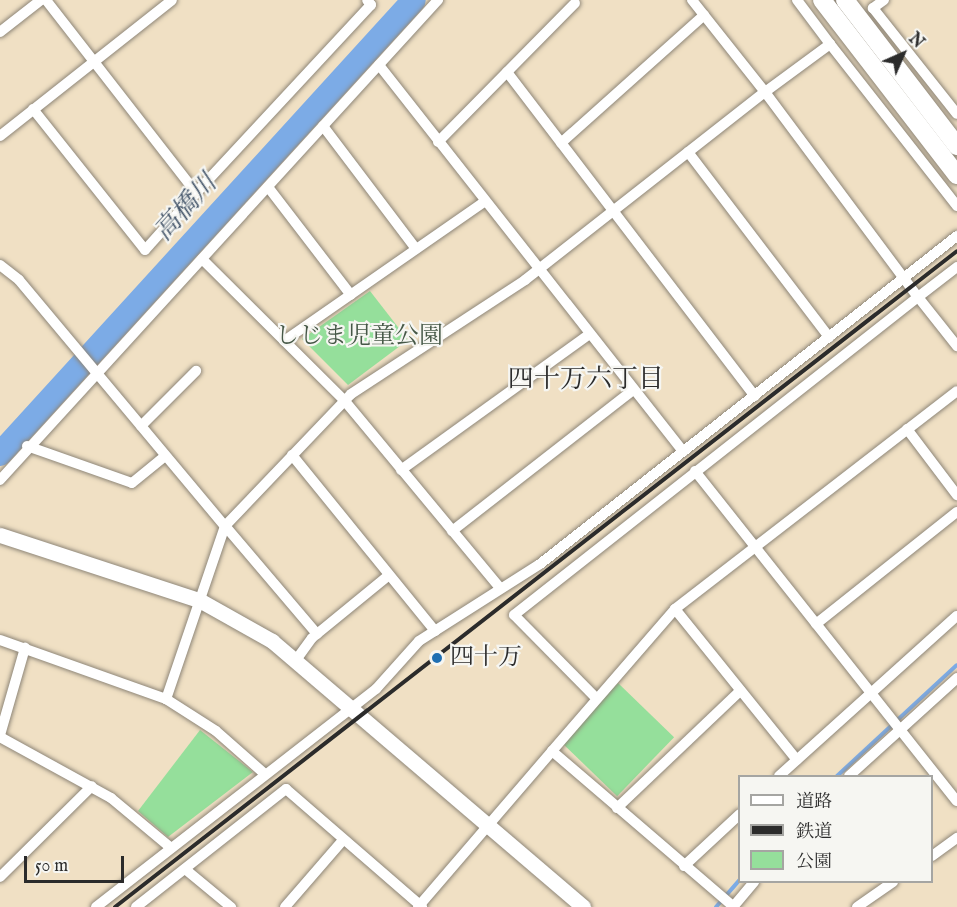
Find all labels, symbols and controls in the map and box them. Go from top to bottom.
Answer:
north arrow [873,24,933,84]
text: N [904,29,928,53]
water label: 高橋川 [148,169,224,247]
park label: しじま児童公園 [275,323,443,351]
district label: 四十万六丁目 [508,364,664,396]
place label: 四十万 [450,644,522,672]
marker: 四十万 [428,649,446,667]
legend [738,775,933,883]
text: 道路 [796,791,832,814]
text: 鉄道 [796,821,832,844]
scale bar [27,844,128,882]
text: 公園 [796,851,832,874]
text: 50 m [35,855,68,878]

